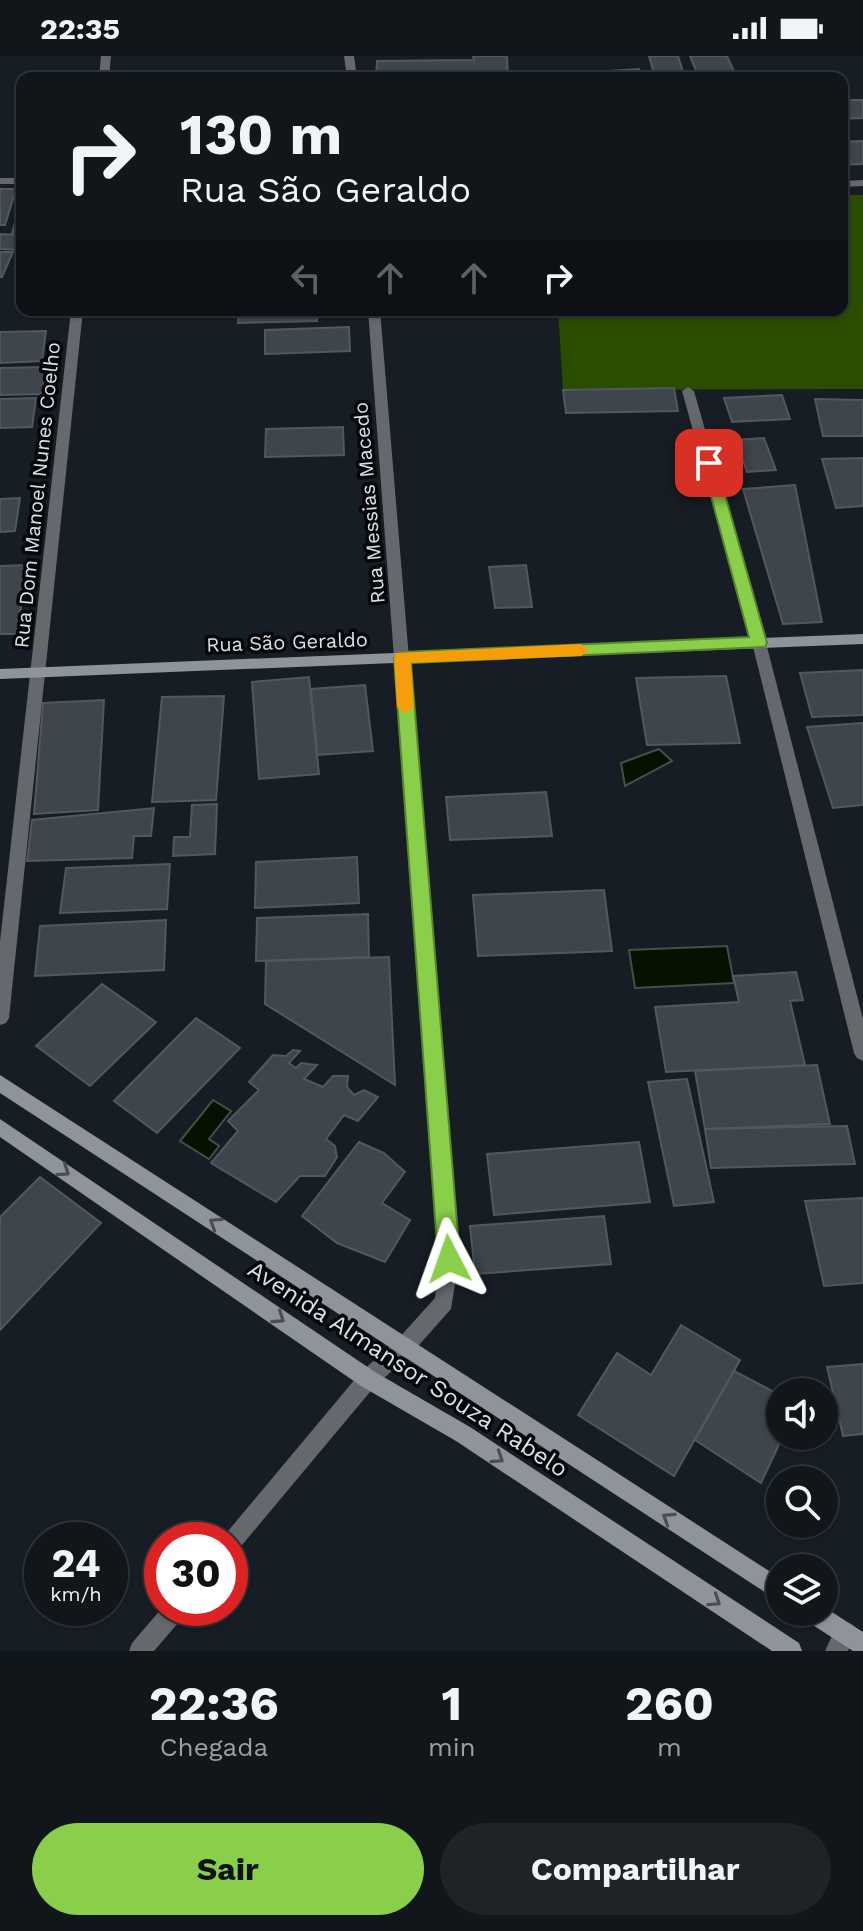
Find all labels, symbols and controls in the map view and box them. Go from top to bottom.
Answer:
text: 22:35 [40,11,120,46]
text: 130 m [180,102,342,168]
icon: right [48,104,152,208]
text: Rua São Geraldo [180,169,471,211]
icon: left [284,256,328,300]
icon: ahead [368,256,412,300]
icon: ahead [452,256,496,300]
icon: right [536,256,580,300]
street label: Rua Dom Manoel Nunes Coelho [9,341,65,649]
street label: Rua Messias Macedo [348,401,390,605]
pin [675,429,743,497]
icon: arrive [687,441,731,485]
street label: Rua São Geraldo [206,627,368,657]
one-way arrow [56,1161,70,1176]
position arrow [407,1217,491,1301]
one-way arrow [209,1218,224,1233]
street label: Avenida Almansor Souza Rabelo [243,1255,573,1483]
one-way arrow [271,1308,285,1323]
map controls [766,1378,838,1626]
button: sound [766,1378,838,1450]
one-way arrow [489,1448,504,1463]
button: search [766,1466,838,1538]
one-way arrow [662,1512,676,1527]
speed limit sign: 30 [144,1522,248,1626]
text: 24 [51,1540,101,1587]
button: layers [766,1554,838,1626]
text: km/h [50,1582,102,1606]
one-way arrow [706,1591,721,1606]
text: 22:36 [149,1675,279,1732]
text: 1 [441,1675,462,1732]
text: 260 [625,1675,714,1732]
text: Chegada [160,1732,268,1762]
text: min [428,1732,476,1762]
text: m [657,1732,682,1762]
button: Sair [32,1823,424,1915]
button: Compartilhar [440,1823,831,1915]

